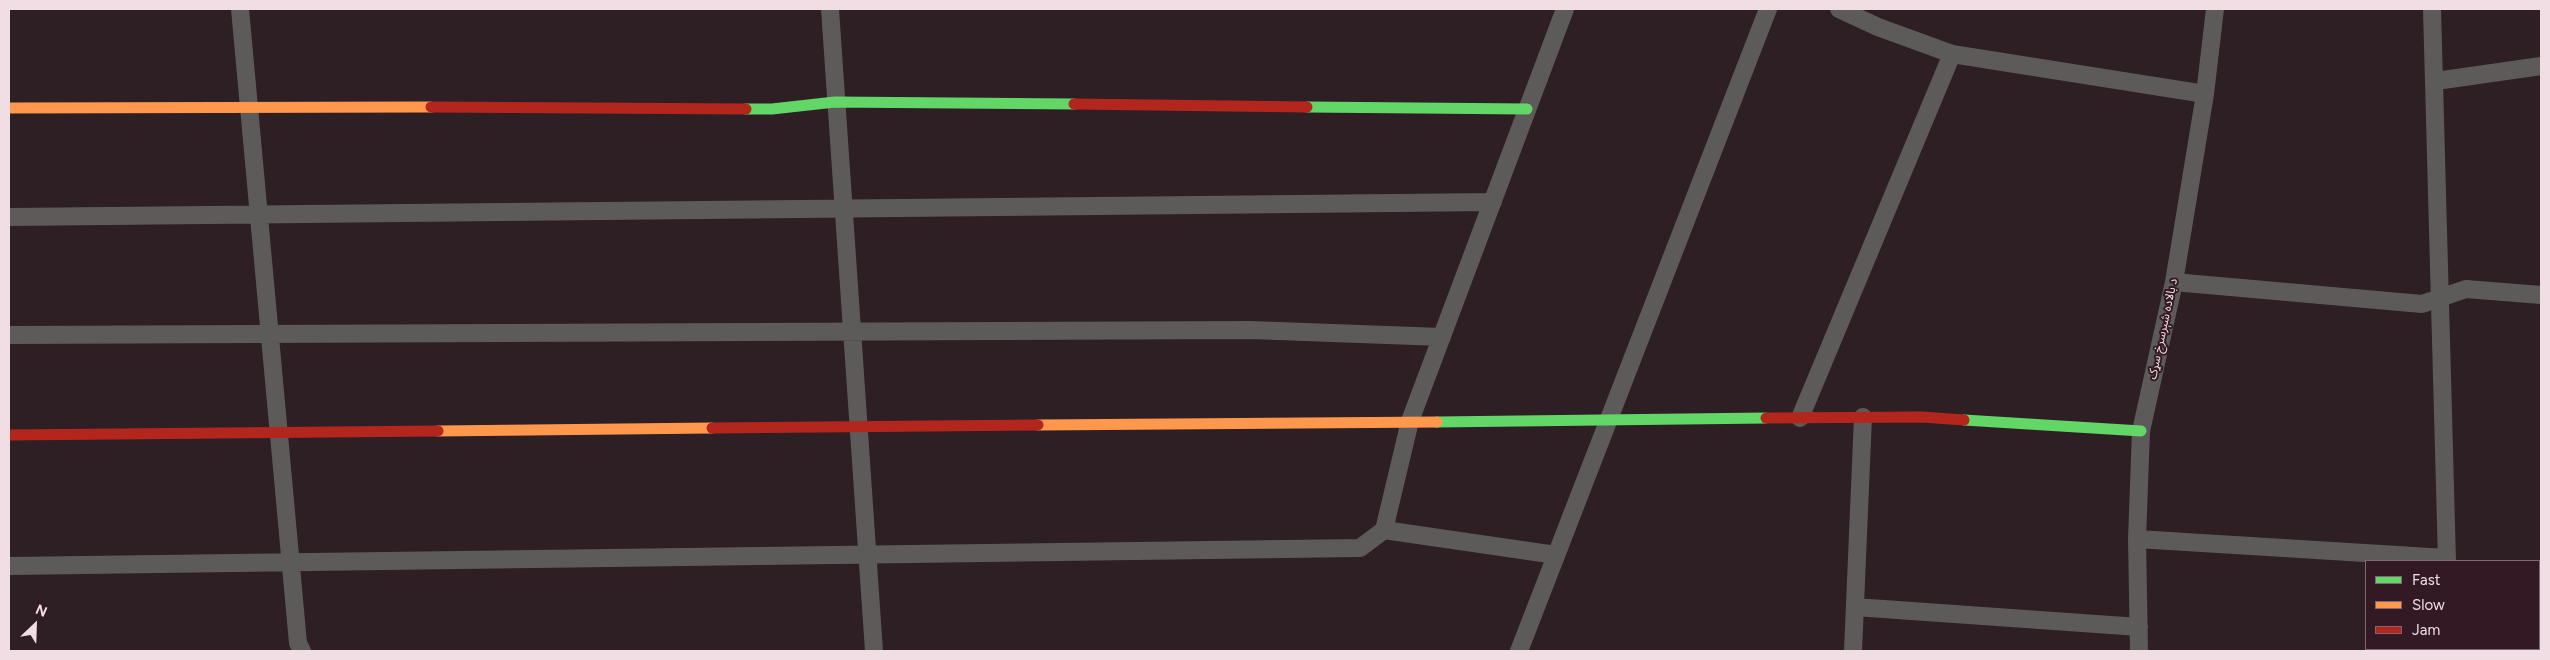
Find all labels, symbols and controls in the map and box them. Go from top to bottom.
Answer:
street label: د بالاده شېرسرخ سړک [2145,277,2181,381]
legend [2365,560,2540,650]
text: Fast [2412,571,2440,589]
text: Slow [2412,596,2445,614]
north arrow [10,600,60,650]
text: N [33,601,50,621]
text: Jam [2412,621,2440,639]

